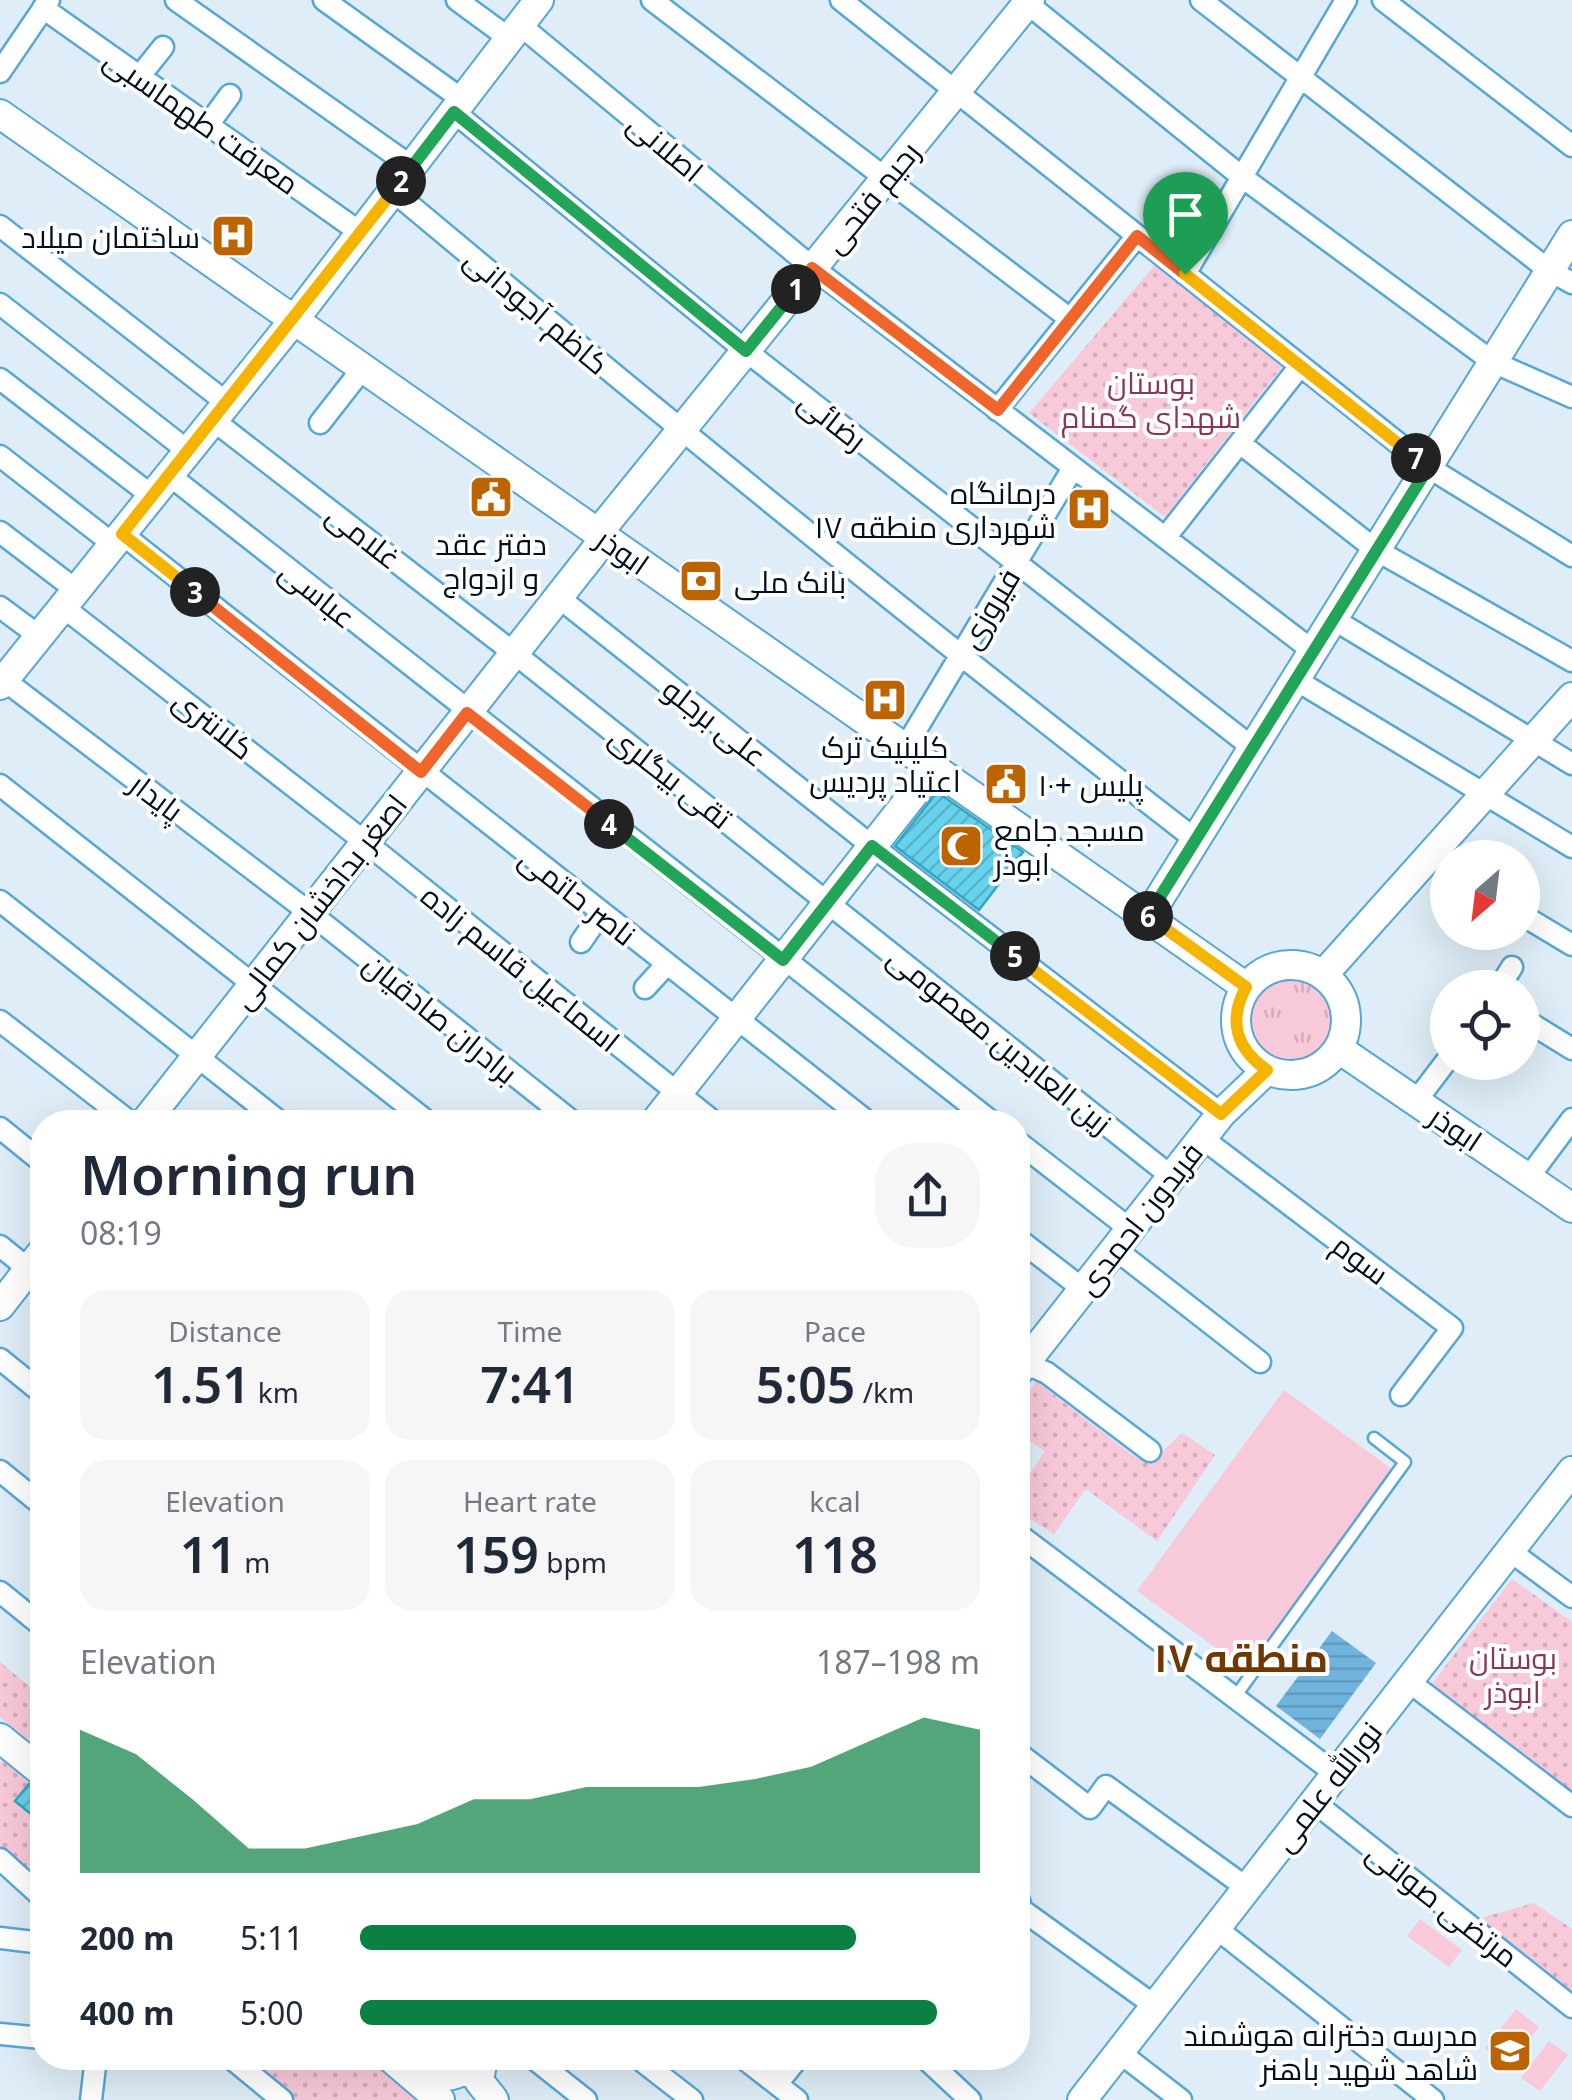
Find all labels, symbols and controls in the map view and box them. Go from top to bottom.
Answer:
street label: معرفت طهماسبی [96,38,308,204]
street label: اصلانی [619,103,713,191]
street label: رحیم فتحی [813,133,929,262]
pin: 2 [376,156,426,206]
text: 2 [393,162,409,200]
pin [1143,172,1228,275]
icon: arrive [1158,187,1213,242]
hospital icon: ساختمان میلاد [210,213,256,259]
place label: ساختمان میلاد [21,216,200,257]
street label: کاظم آجودانی [456,239,618,384]
pin: 1 [771,264,821,314]
text: 1 [788,270,804,308]
park label: بوستان شهدای گمنام [1061,362,1241,438]
street label: رضائی [790,380,876,460]
pin: 7 [1391,433,1441,483]
text: 7 [1408,439,1424,477]
place label: درمانگاه شهرداری منطقه ۱۷ [814,472,1056,547]
public building icon: دفتر عقد و ازدواج [468,474,514,520]
hospital icon: درمانگاه شهرداری منطقه ۱۷ [1066,486,1112,532]
street label: غلامی [318,494,410,578]
street label: ابوذر [587,517,658,584]
place label: دفتر عقد و ازدواج [435,523,547,599]
street label: عباسی [271,551,365,637]
bank icon: بانک ملی [678,558,724,604]
street label: فیروزی [949,560,1029,656]
place label: بانک ملی [734,561,846,602]
pin: 3 [170,567,220,617]
text: 3 [187,573,203,611]
street label: علی برجلو [655,668,775,776]
hospital icon: کلینیک ترک اعتیاد پردیس [862,677,908,723]
street label: کلانتری [165,680,263,768]
street label: تقی بیگلری [601,716,741,838]
place label: کلینیک ترک اعتیاد پردیس [809,726,961,801]
public building icon: پلیس +۱۰ [983,761,1029,807]
street label: پایدار [120,762,192,830]
place label: پلیس +۱۰ [1038,764,1143,805]
street label: اصغر بداخشان کمالی [222,785,416,1017]
pin: 4 [584,799,634,849]
text: 4 [601,805,617,843]
place label: مسجد جامع ابوذر [992,809,1145,884]
mosque icon: مسجد جامع ابوذر [938,823,984,869]
street label: ناصر حاتمی [511,838,645,954]
north arrow [1430,840,1540,950]
map controls [1430,840,1540,1080]
street label: اسماعیل قاسم زاده [412,875,629,1062]
pin: 6 [1123,891,1173,941]
text: 6 [1140,897,1156,935]
pin: 5 [990,931,1040,981]
street label: زین العابدین معصومی [880,937,1120,1143]
text: 5 [1007,937,1023,975]
street label: برادران صادقیان [355,943,527,1093]
button: locate [1430,970,1540,1080]
street label: ابوذر [1420,1094,1491,1161]
street label: فریدون احمدی [1066,1133,1212,1303]
text: Morning run [80,1136,417,1211]
button: share [875,1143,980,1248]
text: 08:19 [80,1211,162,1254]
street label: سوم [1324,1224,1398,1295]
text: Distance [168,1312,282,1350]
text: Time [498,1312,562,1350]
text: Pace [804,1312,866,1350]
text: 1.51 [151,1350,251,1418]
text: 7:41 [480,1350,580,1418]
text: 5:05 [756,1350,855,1418]
text: km [251,1373,299,1411]
text: /km [855,1373,914,1411]
text: Elevation [165,1482,285,1520]
text: Heart rate [463,1482,597,1520]
text: kcal [809,1482,861,1520]
text: 11 [180,1520,237,1588]
text: 159 [453,1520,539,1588]
text: 118 [792,1520,878,1588]
text: m [237,1543,270,1581]
text: bpm [539,1543,607,1581]
district label: منطقه ۱۷ [1154,1629,1328,1684]
park label: بوستان ابوذر [1469,1637,1557,1712]
text: Elevation [80,1640,217,1683]
text: 187–198 m [816,1640,980,1683]
street label: نورالله علمی [1263,1713,1391,1859]
street label: مرتضی صولتی [1359,1832,1527,1976]
text: 200 m [80,1916,174,1959]
text: 5:11 [240,1916,304,1959]
text: 400 m [80,1991,174,2034]
text: 5:00 [240,1991,304,2034]
place label: مدرسه دخترانه هوشمند شاهد شهید باهنر [1184,2014,1478,2089]
school or university icon: مدرسه دخترانه هوشمند شاهد شهید باهنر [1487,2028,1533,2074]

